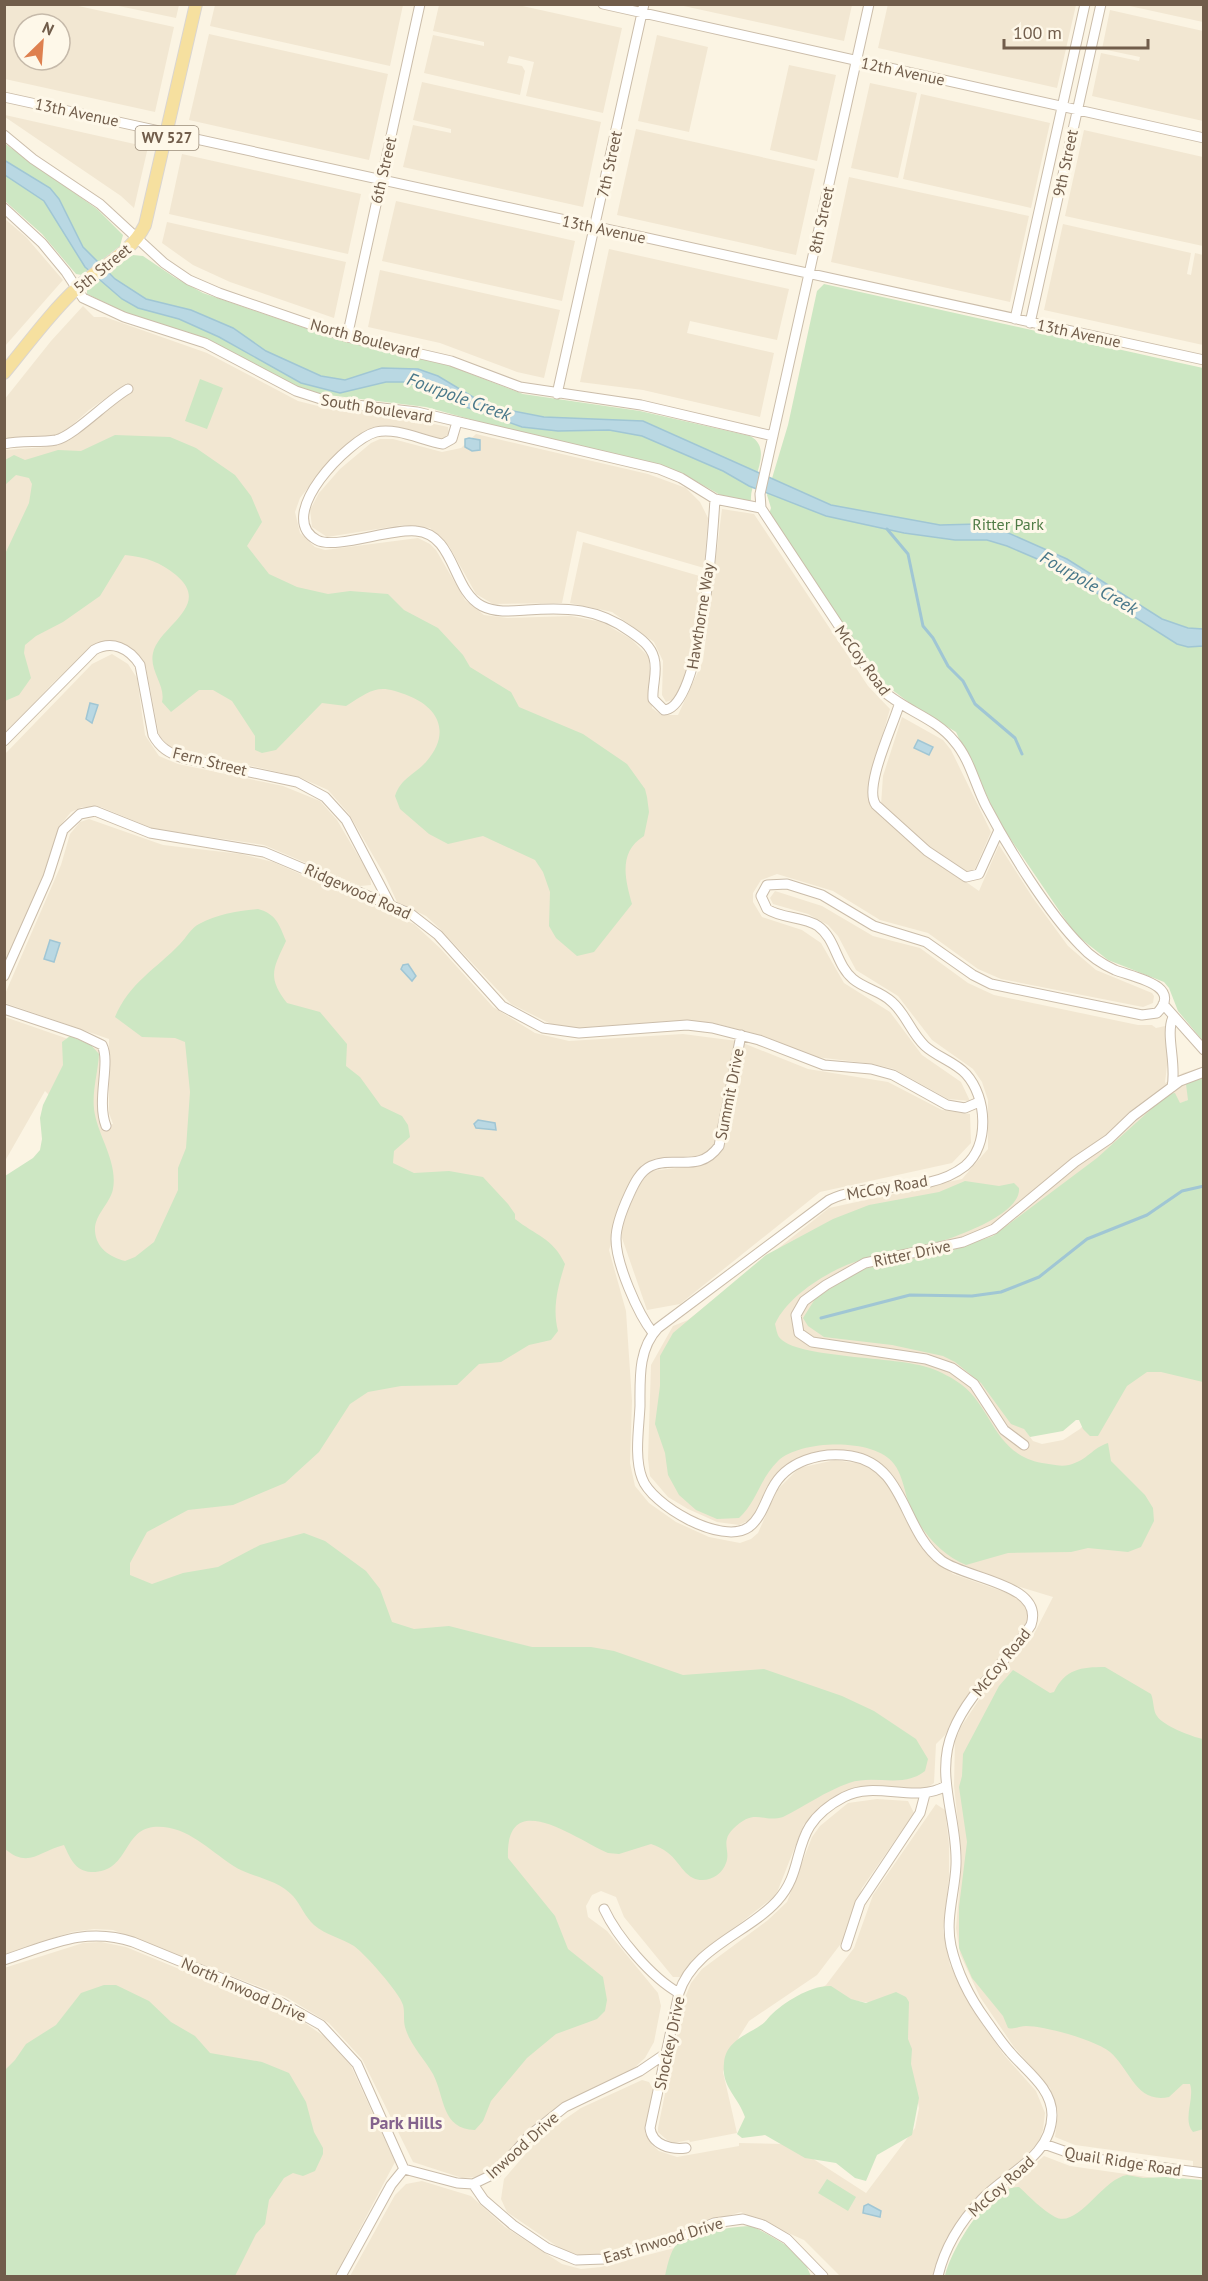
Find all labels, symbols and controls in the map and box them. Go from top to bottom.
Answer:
north arrow [12,12,72,72]
scale bar [1004,12,1148,50]
text: N [39,17,57,40]
text: 100 m [1013,21,1062,44]
street label: 12th Avenue [859,52,947,90]
street label: 13th Avenue [33,93,121,131]
road number: WV 527 [136,126,198,150]
street label: 9th Street [1048,127,1082,198]
street label: 7th Street [592,128,626,199]
street label: 6th Street [366,134,401,205]
street label: 8th Street [804,184,838,255]
street label: 13th Avenue [560,210,648,248]
street label: 5th Street [69,238,135,297]
street label: North Boulevard [308,314,422,362]
street label: 13th Avenue [1035,314,1123,352]
water label: Fourpole Creek [404,367,515,426]
street label: South Boulevard [320,389,434,427]
park label: Ritter Park [972,514,1044,534]
water label: Fourpole Creek [1036,545,1143,620]
street label: Hawthorne Way [682,561,718,671]
street label: McCoy Road [831,621,895,699]
street label: Fern Street [171,742,250,780]
street label: Ridgewood Road [302,859,414,923]
street label: Summit Drive [710,1046,748,1142]
street label: McCoy Road [845,1170,929,1204]
street label: Ritter Drive [872,1235,952,1271]
street label: McCoy Road [967,1624,1035,1700]
street label: North Inwood Drive [178,1952,310,2026]
street label: Shockey Drive [649,1994,689,2092]
street label: Inwood Drive [482,2107,562,2183]
district label: Park Hills [370,2111,443,2134]
street label: Quail Ridge Road [1063,2142,1183,2180]
street label: McCoy Road [964,2151,1038,2221]
street label: East Inwood Drive [601,2212,725,2268]

